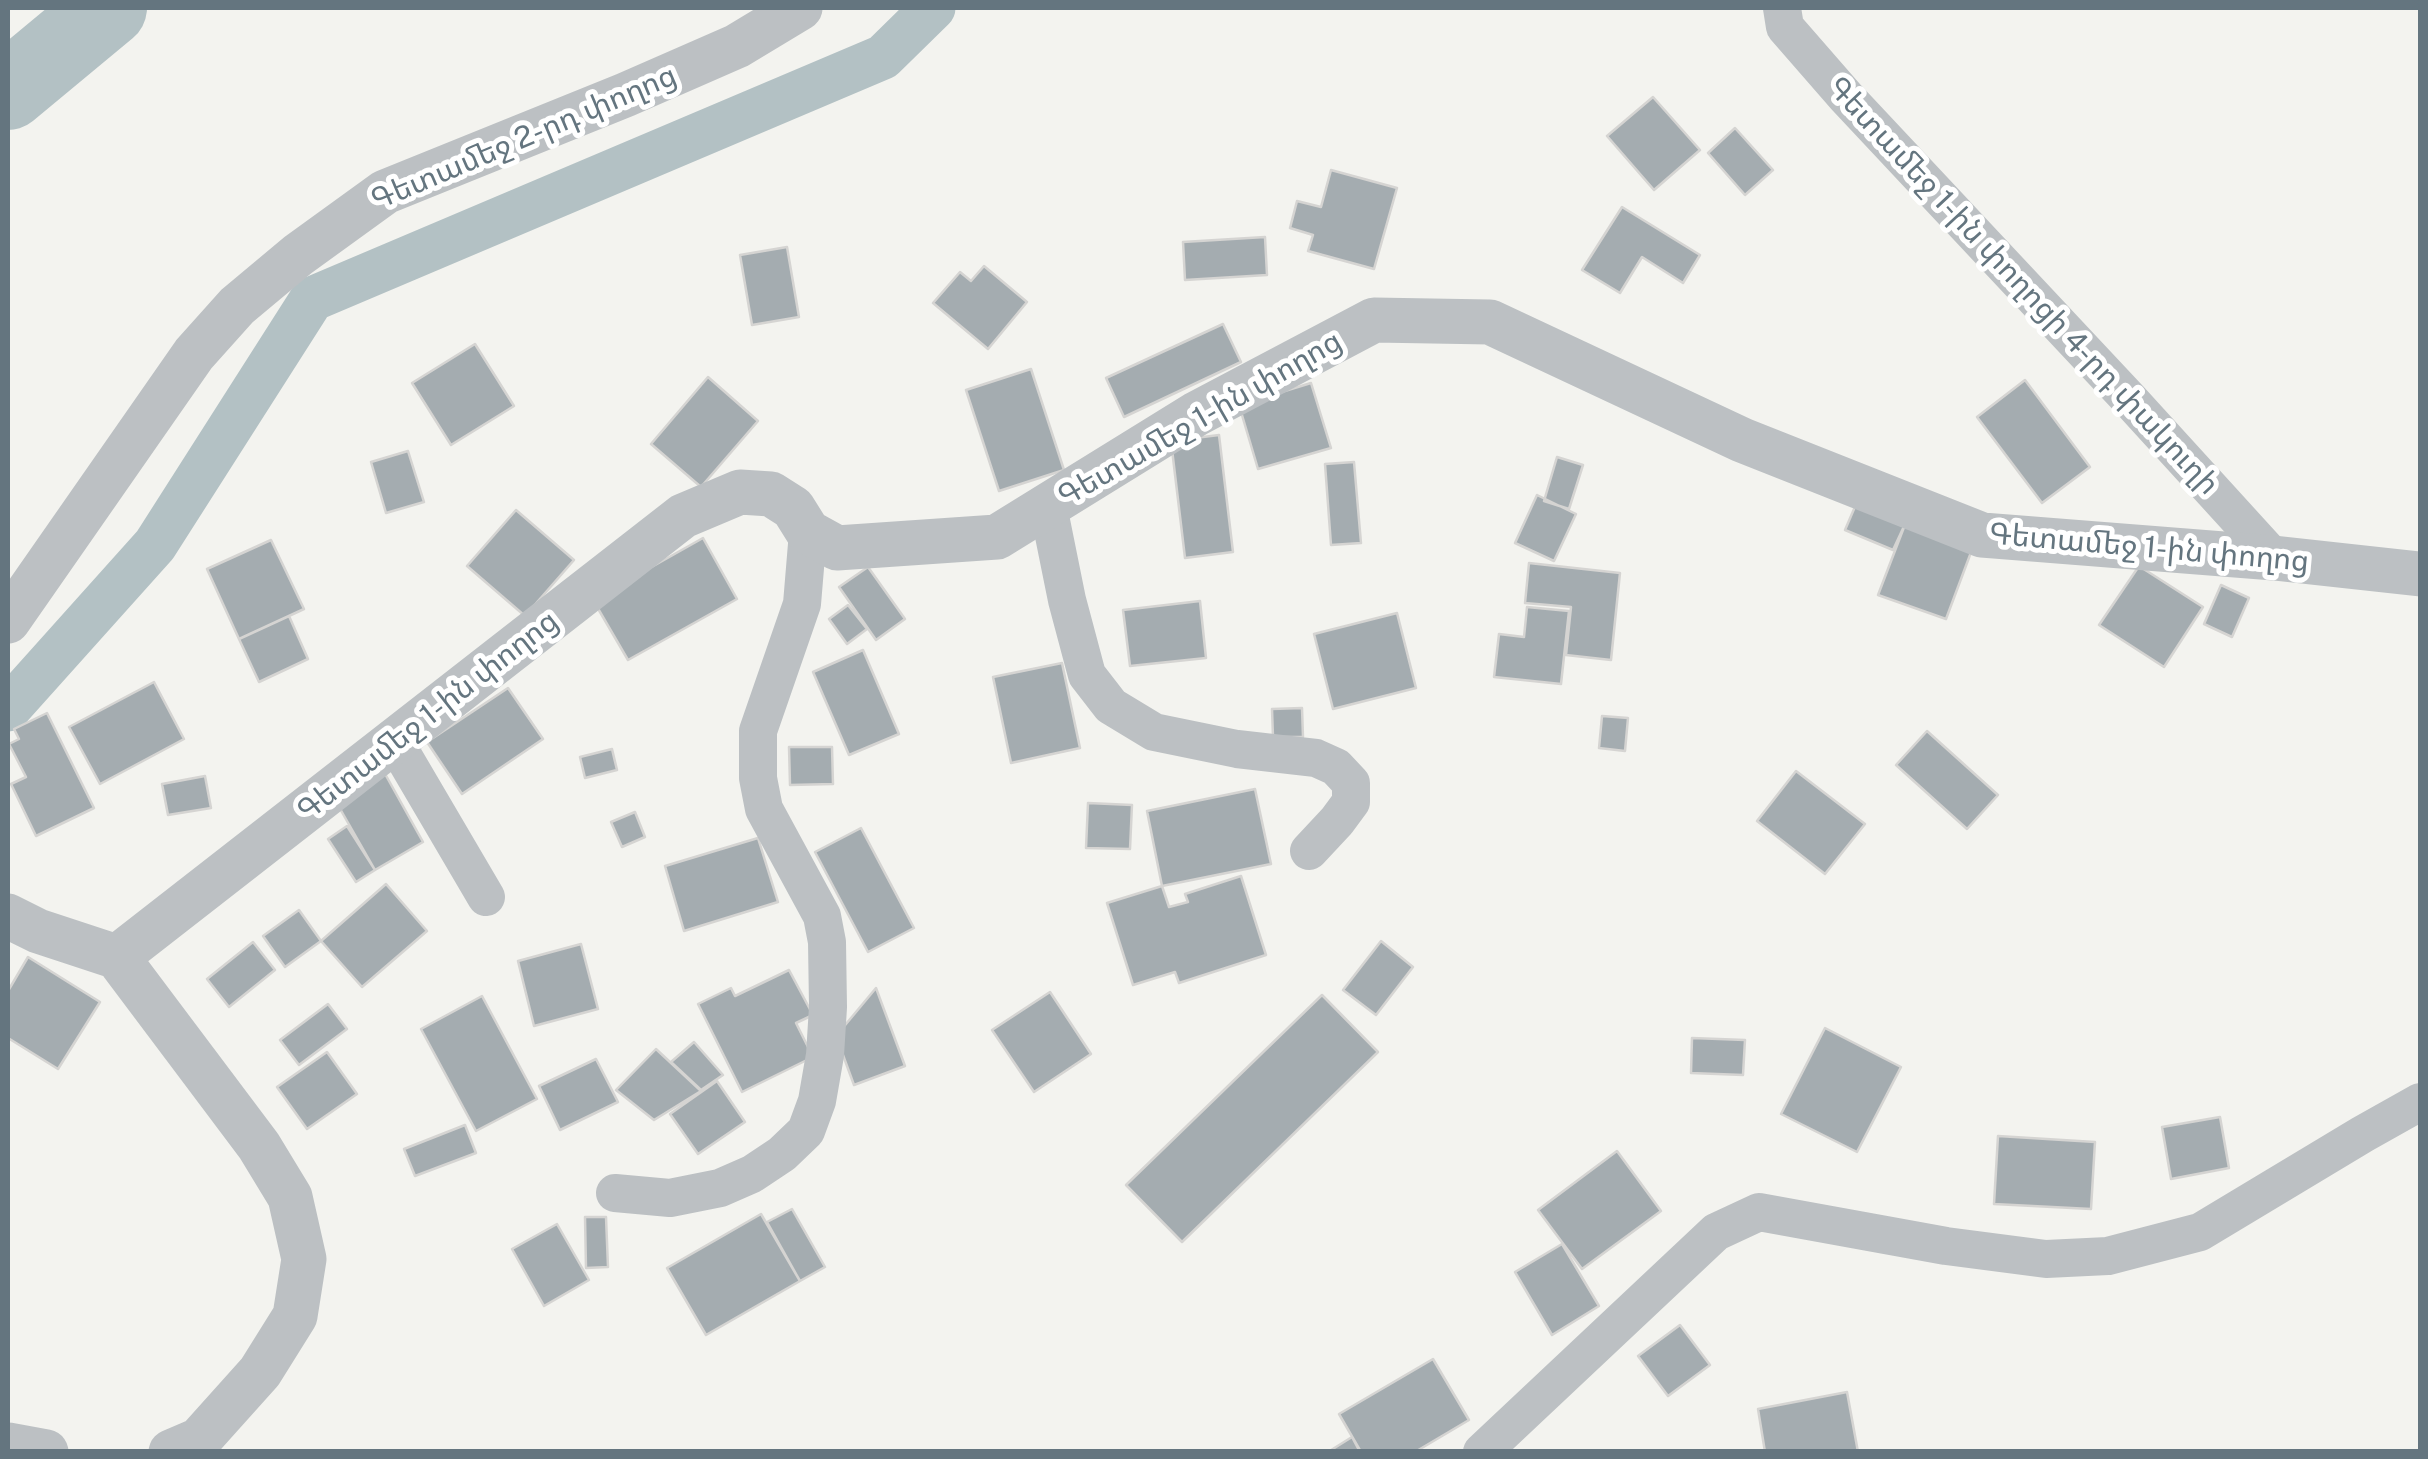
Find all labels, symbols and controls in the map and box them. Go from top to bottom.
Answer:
street label: Գետամեջ 2-րդ փողոց [366,57,682,219]
street label: Գետամեջ 1-ին փողոցի 4-րդ փակուղի [1819,70,2227,502]
street label: Գետամեջ 1-ին փողոց [1052,323,1348,515]
street label: Գետամեջ 1-ին փողոց [1987,516,2311,580]
street label: Գետամեջ 1-ին փողոց [290,603,566,829]

